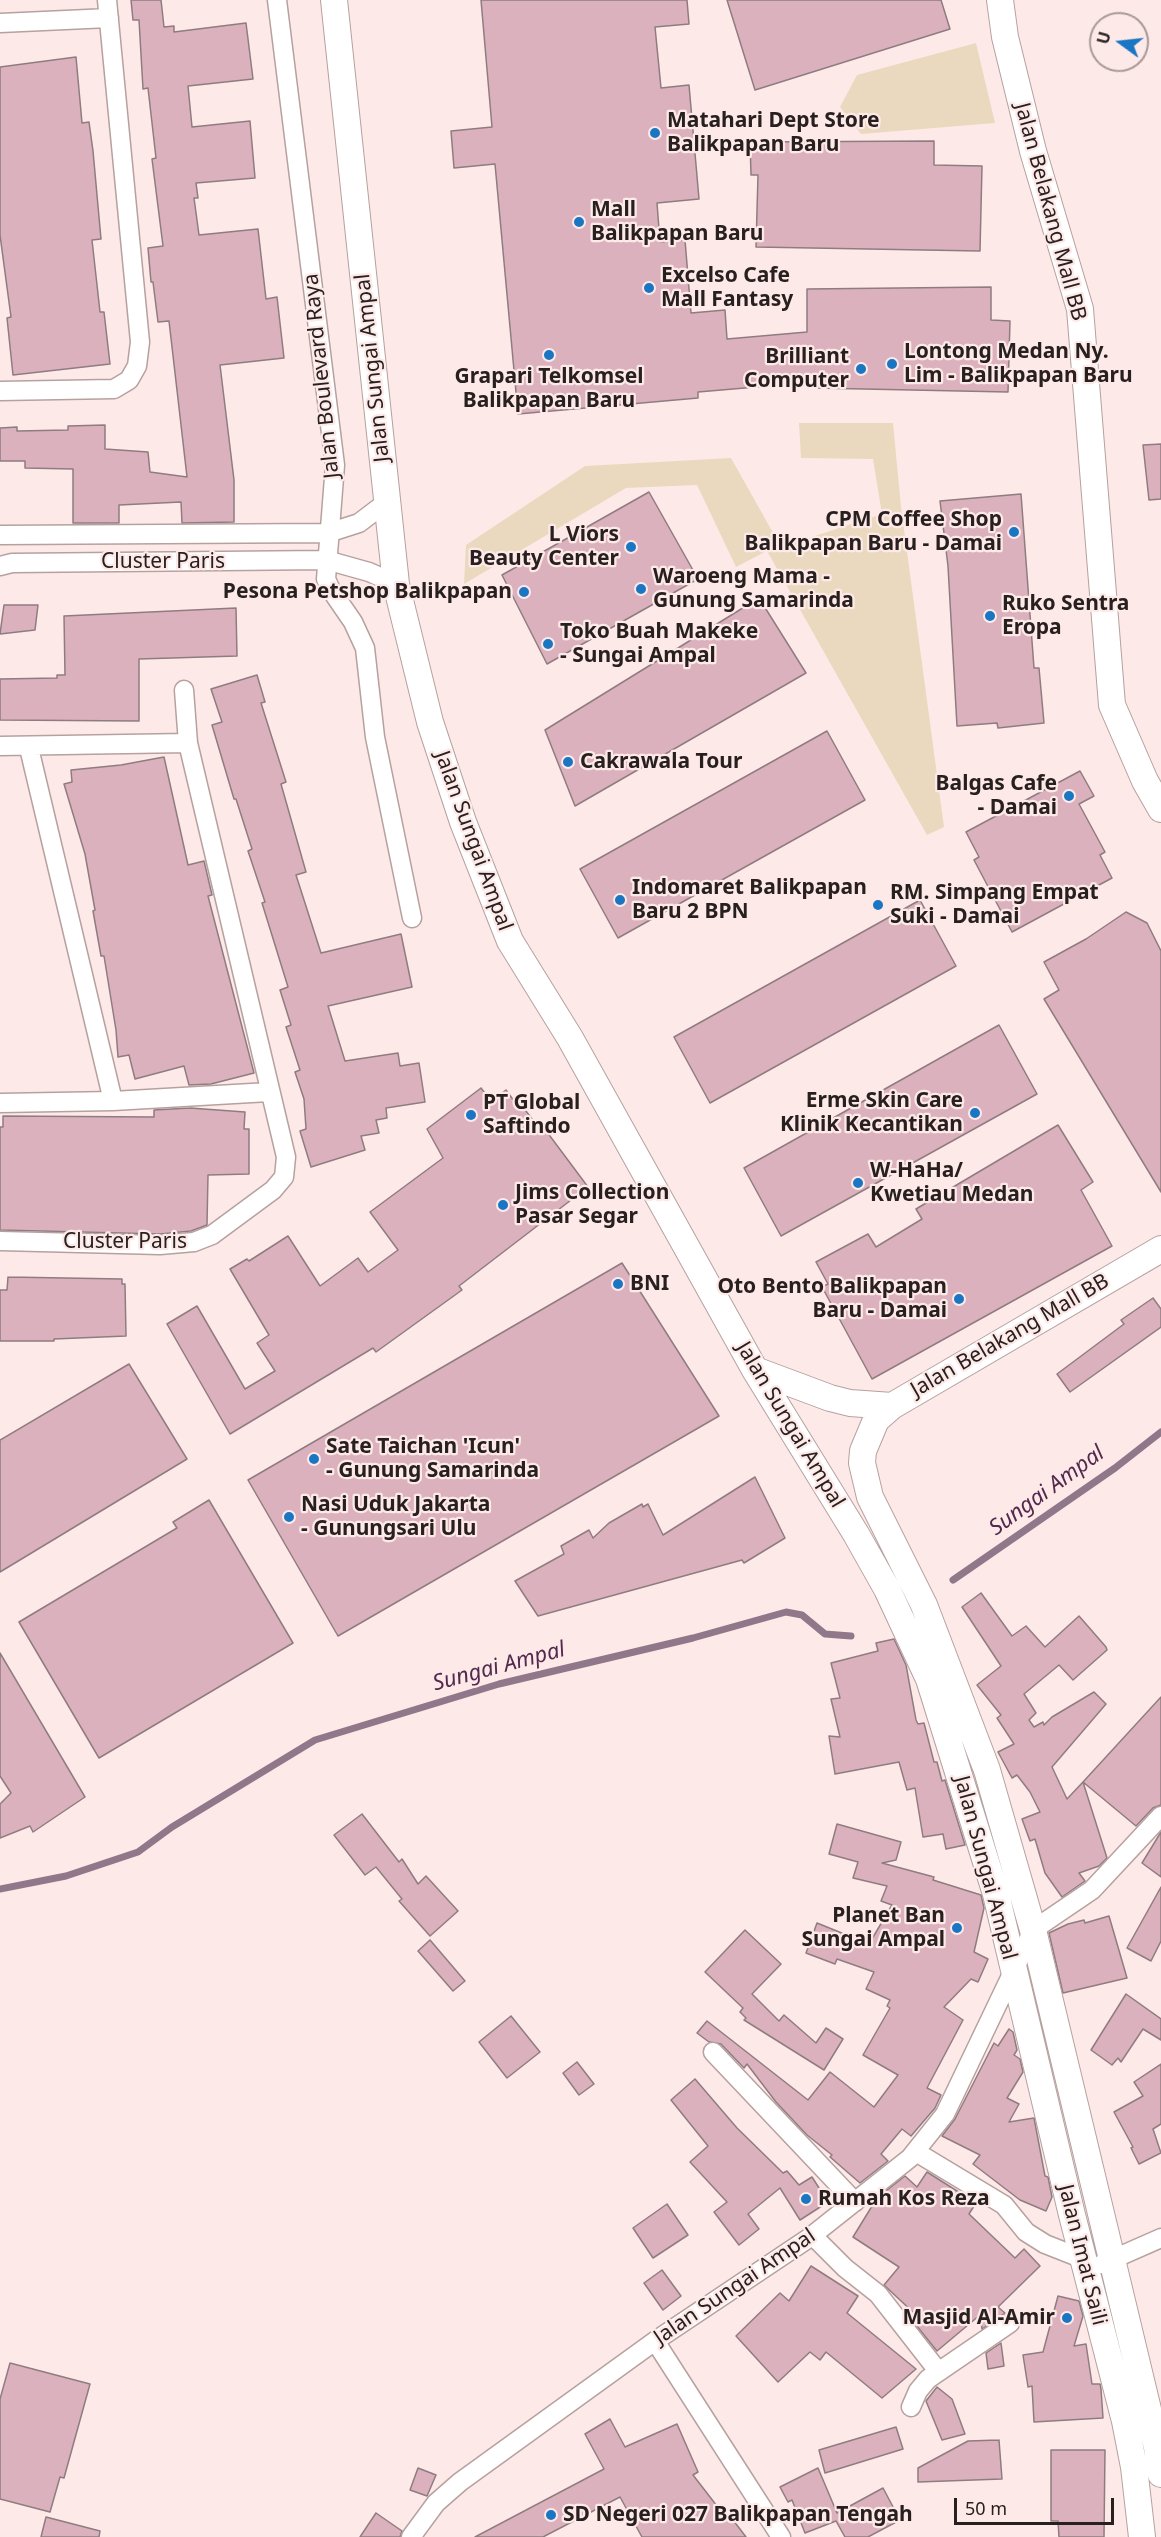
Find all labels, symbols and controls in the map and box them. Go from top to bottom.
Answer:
north arrow [1089,12,1149,72]
text: U [1091,29,1116,47]
street label: Jalan Belakang Mall BB [1009,100,1091,324]
place label: Matahari Dept Store Balikpapan Baru [667,108,879,158]
marker: Matahari Dept Store Balikpapan Baru [648,126,662,140]
place label: Mall Balikpapan Baru [591,197,763,247]
marker: Mall Balikpapan Baru [572,215,586,229]
place label: Excelso Cafe Mall Fantasy [661,263,793,313]
street label: Jalan Boulevard Raya [299,272,345,480]
street label: Jalan Sungai Ampal [351,273,395,463]
marker: Excelso Cafe Mall Fantasy [642,281,656,295]
place label: Lontong Medan Ny. Lim - Balikpapan Baru [904,339,1133,389]
place label: Brilliant Computer [744,344,849,394]
marker: Grapari Telkomsel Balikpapan Baru [542,348,556,362]
marker: Lontong Medan Ny. Lim - Balikpapan Baru [885,357,899,371]
marker: Brilliant Computer [854,362,868,376]
place label: Grapari Telkomsel Balikpapan Baru [454,364,644,414]
place label: CPM Coffee Shop Balikpapan Baru - Damai [745,507,1002,557]
place label: L Viors Beauty Center [469,522,619,572]
marker: CPM Coffee Shop Balikpapan Baru - Damai [1007,525,1021,539]
marker: L Viors Beauty Center [624,540,638,554]
street label: Cluster Paris [101,549,225,575]
place label: Waroeng Mama - Gunung Samarinda [653,564,854,614]
place label: Pesona Petshop Balikpapan [223,579,512,605]
marker: Waroeng Mama - Gunung Samarinda [634,582,648,596]
marker: Pesona Petshop Balikpapan [517,585,531,599]
place label: Ruko Sentra Eropa [1002,591,1129,641]
marker: Ruko Sentra Eropa [983,609,997,623]
place label: Toko Buah Makeke - Sungai Ampal [560,619,758,669]
marker: Toko Buah Makeke - Sungai Ampal [541,637,555,651]
street label: Jalan Sungai Ampal [429,748,517,934]
place label: Cakrawala Tour [580,749,742,775]
marker: Cakrawala Tour [561,755,575,769]
place label: Balgas Cafe - Damai [936,771,1057,821]
marker: Balgas Cafe - Damai [1062,789,1076,803]
place label: Indomaret Balikpapan Baru 2 BPN [632,875,867,925]
place label: RM. Simpang Empat Suki - Damai [890,880,1099,930]
marker: Indomaret Balikpapan Baru 2 BPN [613,893,627,907]
marker: RM. Simpang Empat Suki - Damai [871,898,885,912]
place label: Erme Skin Care Klinik Kecantikan [780,1088,963,1138]
place label: PT Global Saftindo [483,1090,580,1140]
marker: Erme Skin Care Klinik Kecantikan [968,1106,982,1120]
marker: PT Global Saftindo [464,1108,478,1122]
place label: W-HaHa/ Kwetiau Medan [870,1158,1033,1208]
marker: W-HaHa/ Kwetiau Medan [851,1176,865,1190]
place label: Jims Collection Pasar Segar [515,1180,669,1230]
marker: Jims Collection Pasar Segar [496,1198,510,1212]
street label: Cluster Paris [63,1229,187,1255]
street label: Jalan Belakang Mall BB [906,1269,1114,1403]
place label: BNI [630,1271,669,1297]
place label: Oto Bento Balikpapan Baru - Damai [717,1274,947,1324]
marker: BNI [611,1277,625,1291]
marker: Oto Bento Balikpapan Baru - Damai [952,1292,966,1306]
street label: Jalan Sungai Ampal [730,1337,850,1513]
place label: Sate Taichan 'Icun' - Gunung Samarinda [326,1434,539,1484]
water label: Sungai Ampal [984,1440,1110,1542]
marker: Sate Taichan 'Icun' - Gunung Samarinda [307,1452,321,1466]
place label: Nasi Uduk Jakarta - Gunungsari Ulu [301,1492,490,1542]
marker: Nasi Uduk Jakarta - Gunungsari Ulu [282,1510,296,1524]
water label: Sungai Ampal [430,1637,568,1697]
street label: Jalan Sungai Ampal [948,1773,1022,1963]
place label: Planet Ban Sungai Ampal [801,1903,945,1953]
marker: Planet Ban Sungai Ampal [950,1921,964,1935]
street label: Jalan Imat Saili [1052,2182,1112,2328]
place label: Rumah Kos Reza [818,2186,990,2212]
marker: Rumah Kos Reza [799,2192,813,2206]
street label: Jalan Sungai Ampal [649,2224,821,2350]
place label: Masjid Al-Amir [903,2305,1055,2331]
marker: Masjid Al-Amir [1060,2311,1074,2325]
scale bar [957,2486,1118,2524]
text: 50 m [965,2496,1007,2520]
place label: SD Negeri 027 Balikpapan Tengah [563,2502,913,2528]
marker: SD Negeri 027 Balikpapan Tengah [544,2508,558,2522]

